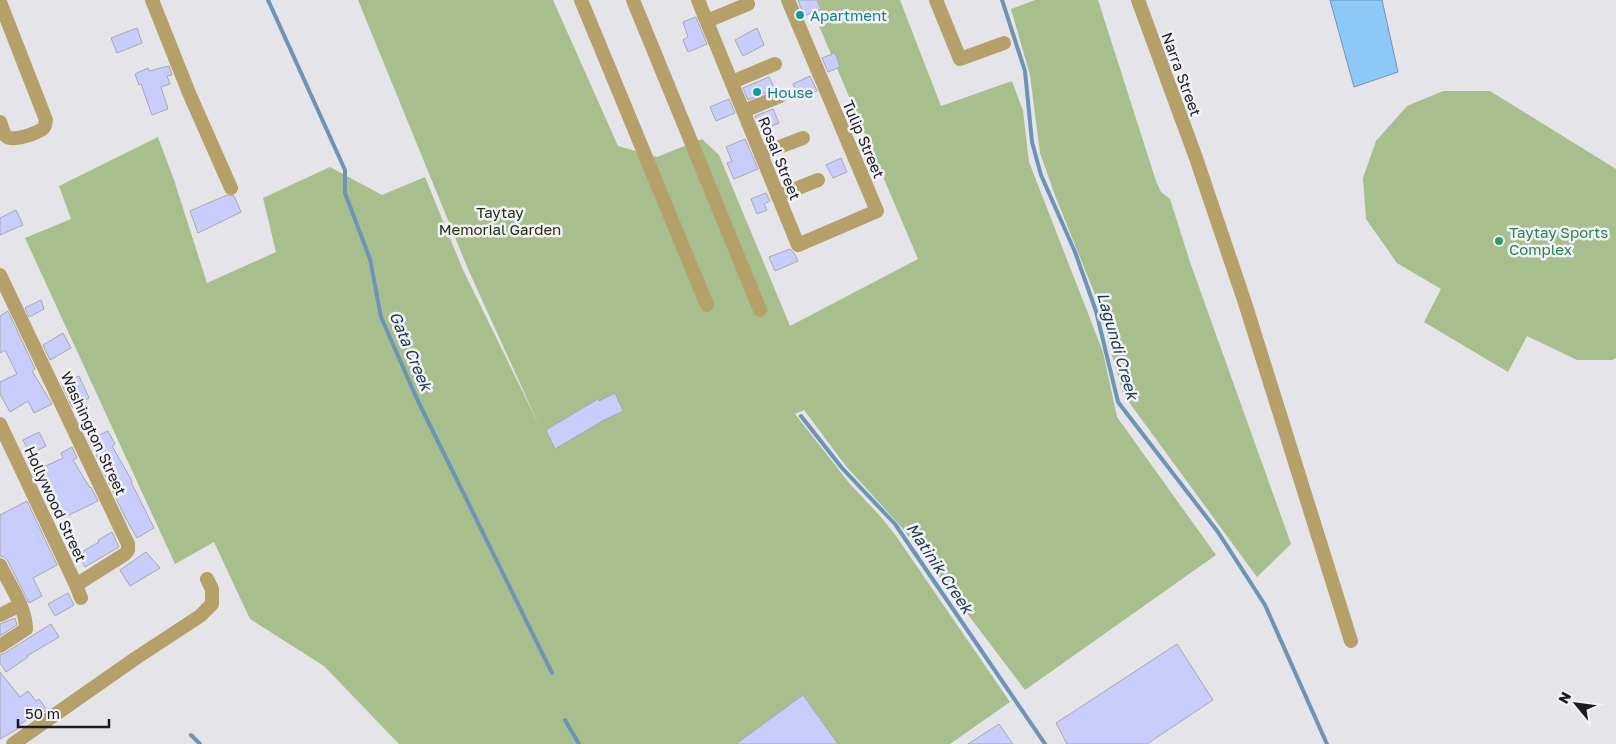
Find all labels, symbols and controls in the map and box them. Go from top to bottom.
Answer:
place label: Apartment [810,6,887,24]
marker: Apartment [794,9,806,21]
street label: Narra Street [1158,30,1206,118]
place label: House [767,83,813,101]
marker: House [751,86,763,98]
street label: Tulip Street [839,97,889,181]
street label: Rosal Street [755,114,805,202]
park label: Taytay Memorial Garden [439,203,561,238]
place label: Taytay Sports Complex [1509,223,1608,258]
marker: Taytay Sports Complex [1493,235,1505,247]
water label: Lagundi Creek [1093,290,1143,404]
water label: Gata Creek [385,308,437,395]
street label: Washington Street [57,368,131,498]
street label: Hollywood Street [21,443,91,565]
water label: Matinik Creek [902,519,979,619]
north arrow [1551,679,1601,729]
text: N [1554,689,1574,706]
scale bar [18,696,109,728]
text: 50 m [25,704,60,722]

